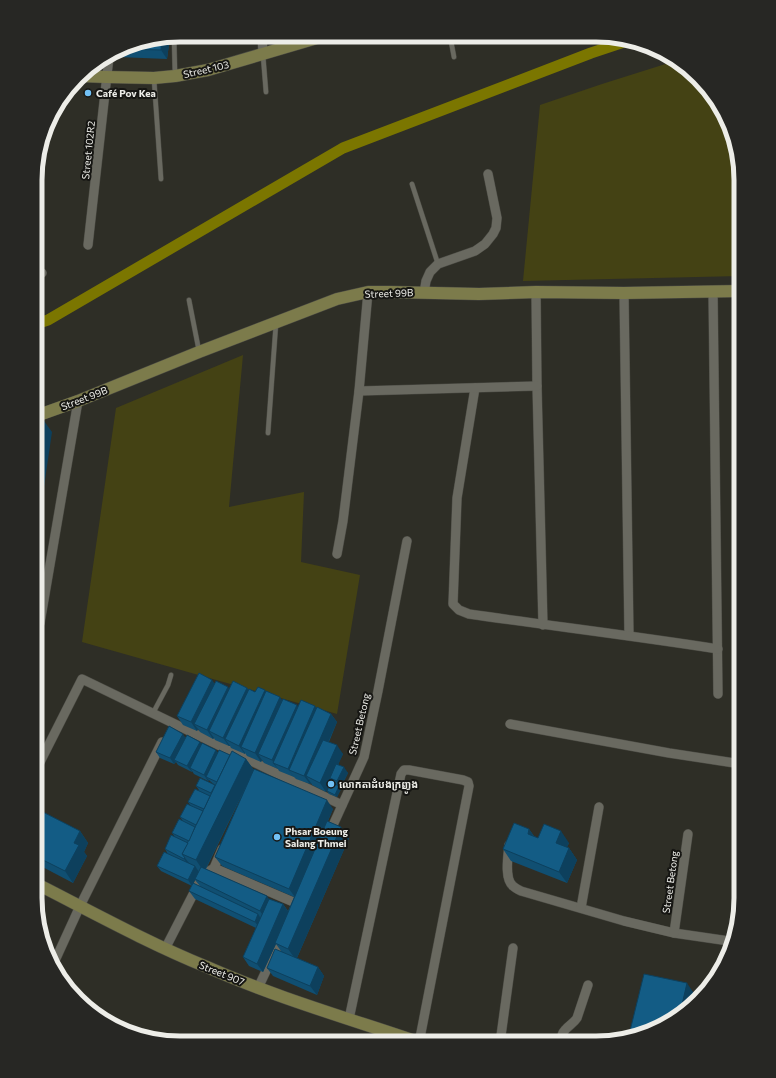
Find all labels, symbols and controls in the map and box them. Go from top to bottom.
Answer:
street label: Street 103 [182,58,230,80]
place label: Café Pov Kea [96,87,156,99]
marker: Café Pov Kea [83,88,93,98]
street label: Street 102R2 [79,120,97,180]
street label: Street 99B [364,286,414,300]
street label: Street 99B [59,383,109,412]
street label: Street Betong [346,691,372,756]
place label: លោកតាដំបងក្រញូង [339,778,418,794]
marker: លោកតាដំបងក្រញូង [326,779,336,789]
place label: Phsar Boeung Salang Thmei [285,825,349,849]
marker: Phsar Boeung Salang Thmei [272,832,282,842]
street label: Street Betong [660,849,680,914]
street label: Street 907 [197,958,247,988]

